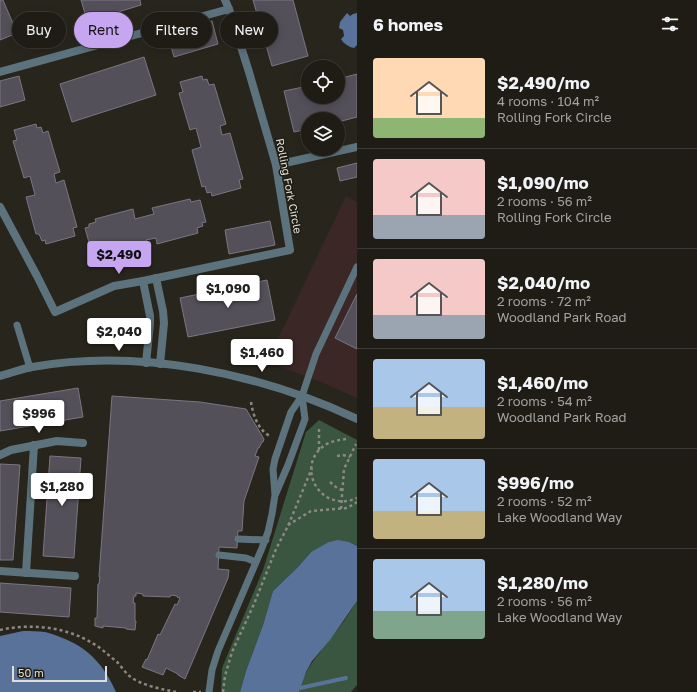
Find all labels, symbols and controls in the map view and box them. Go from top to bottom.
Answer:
chip: Buy [12,12,66,48]
chip: Rent [74,12,133,48]
chip: Filters [141,12,212,48]
chip: New [220,12,278,48]
icon: filters [659,13,681,35]
text: 6 homes [373,14,443,35]
map controls [301,60,345,156]
button: locate [301,60,345,104]
text: $2,490/mo [497,72,590,93]
icon: home [405,74,453,122]
text: 4 rooms · 104 m² [497,93,599,109]
text: Rolling Fork Circle [497,109,612,125]
button: layers [301,112,345,156]
street label: Rolling Fork Circle [274,137,305,235]
text: $1,090/mo [497,172,589,193]
icon: home [405,175,453,223]
text: 2 rooms · 56 m² [497,193,592,209]
text: Rolling Fork Circle [497,209,612,225]
pin: $2,490 [86,241,152,275]
text: $2,490 [96,246,142,262]
text: $2,040/mo [497,272,590,293]
pin: $1,090 [195,275,261,309]
icon: home [405,275,453,323]
text: $1,090 [206,280,250,296]
text: 2 rooms · 72 m² [497,293,591,309]
text: Woodland Park Road [497,309,627,325]
pin: $2,040 [86,318,152,352]
text: $2,040 [96,323,142,339]
pin: $1,460 [229,339,295,373]
text: $1,460 [240,344,284,360]
text: $1,460/mo [497,372,588,393]
icon: home [405,375,453,423]
text: 2 rooms · 54 m² [497,393,592,409]
pin: $996 [15,400,63,434]
text: $996 [22,405,56,421]
text: Woodland Park Road [497,409,627,425]
text: $996/mo [497,472,574,493]
pin: $1,280 [29,473,95,507]
icon: home [405,475,453,523]
text: $1,280 [40,478,84,494]
text: 2 rooms · 52 m² [497,493,592,509]
text: Lake Woodland Way [497,509,622,525]
text: $1,280/mo [497,572,588,593]
icon: home [405,575,453,623]
text: 2 rooms · 56 m² [497,593,592,609]
text: Lake Woodland Way [497,609,622,625]
scale bar [12,664,107,683]
text: 50 m [18,666,44,679]

